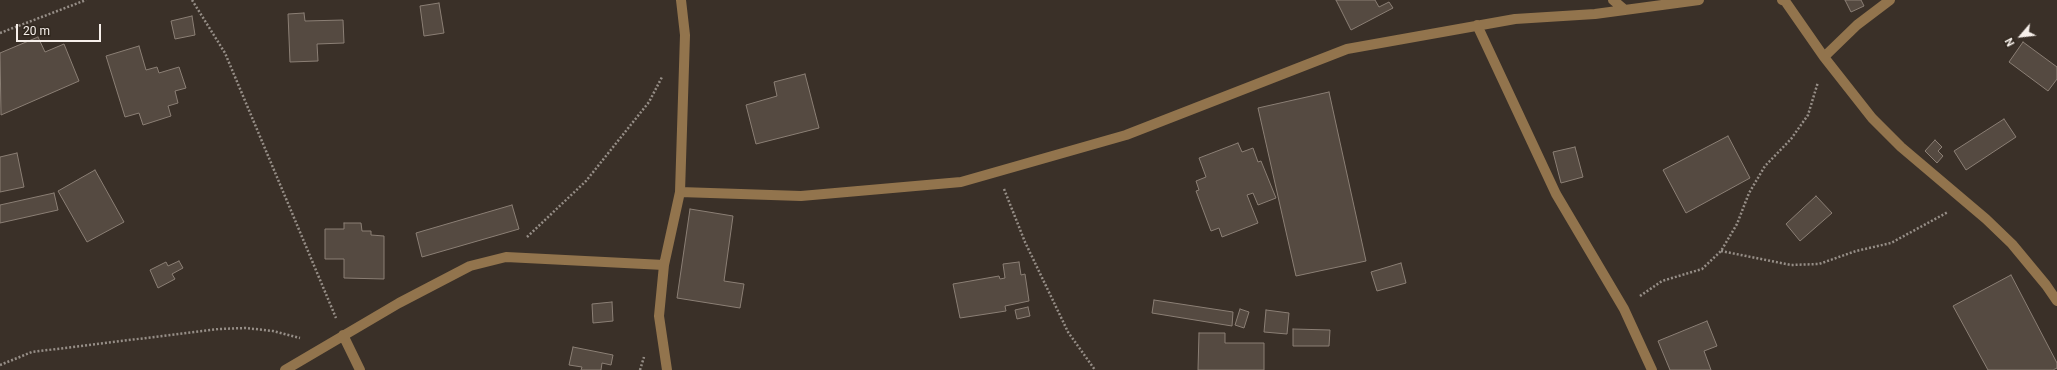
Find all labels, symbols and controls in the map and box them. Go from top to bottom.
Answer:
scale bar [18,16,103,42]
north arrow [2001,16,2041,56]
text: 20 m [23,24,50,38]
text: N [2002,35,2018,48]

